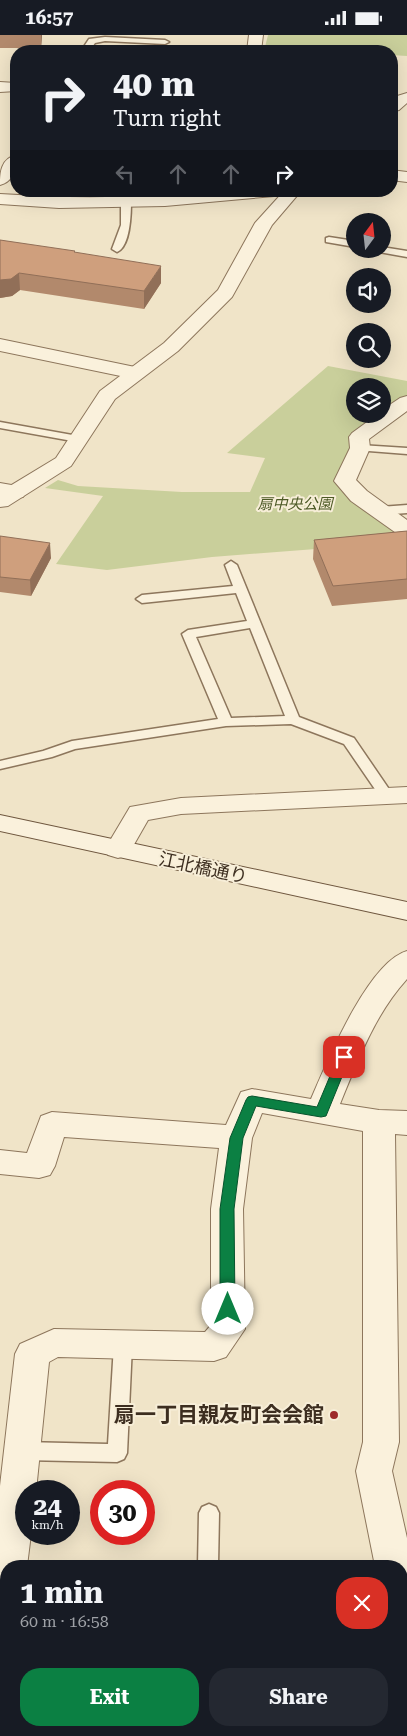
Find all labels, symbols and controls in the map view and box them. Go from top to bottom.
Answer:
text: 16:57 [25,6,74,29]
text: 40 m [113,64,195,105]
icon: right [30,65,95,130]
text: Turn right [113,106,221,131]
icon: left [111,160,139,188]
icon: ahead [164,160,192,188]
icon: ahead [217,160,245,188]
icon: right [270,160,298,188]
north arrow [346,213,391,257]
map controls [346,213,391,423]
button: sound [346,268,391,313]
button: search [346,323,391,368]
button: layers [346,378,391,423]
park label: 扇中央公園 [257,495,334,513]
street label: 江北橋通り [157,848,249,887]
pin [323,1036,365,1078]
icon: arrive [330,1043,358,1071]
position arrow [201,1282,253,1334]
place label: 扇一丁目親友町会会館 [114,1403,324,1427]
marker: 扇一丁目親友町会会館 [328,1409,340,1421]
speed limit sign: 30 [90,1480,155,1545]
text: 24 [33,1492,62,1521]
text: km/h [31,1518,64,1532]
text: 1 min [20,1575,103,1610]
button: close [336,1577,388,1629]
text: 60 m · 16:58 [20,1612,109,1631]
button: Exit [20,1668,199,1726]
button: Share [209,1668,388,1726]

